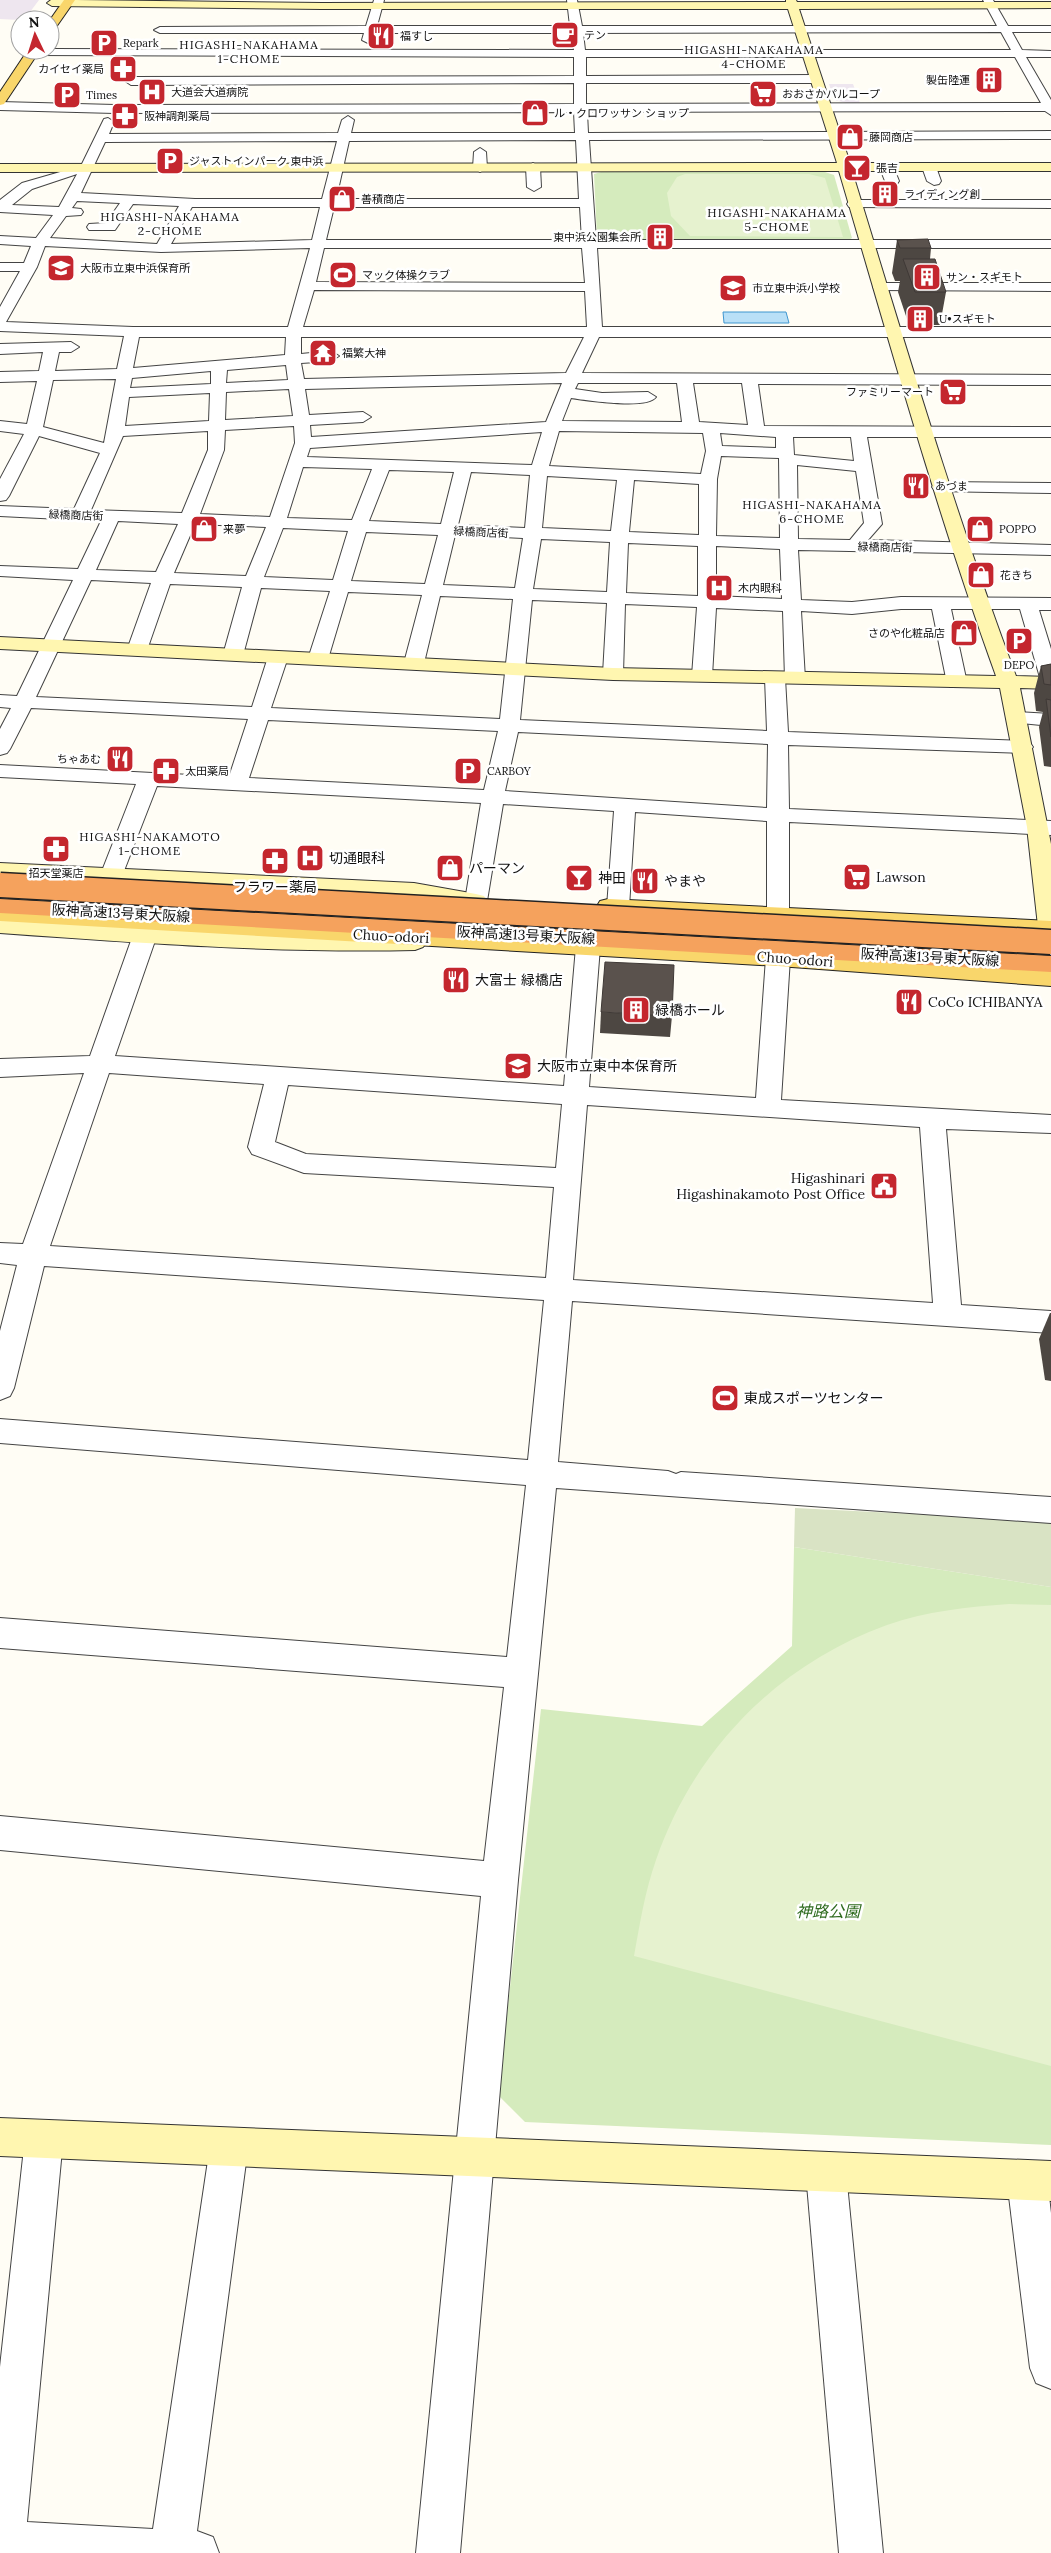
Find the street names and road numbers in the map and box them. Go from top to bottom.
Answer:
street label: 緑橋商店街 [48,507,104,523]
street label: 緑橋商店街 [453,524,509,540]
street label: 緑橋商店街 [857,540,913,554]
street label: 阪神高速13号東大阪線 [51,900,191,926]
street label: 阪神高速13号東大阪線 [456,922,596,948]
street label: Chuo-odori [352,925,430,947]
street label: 阪神高速13号東大阪線 [860,944,1000,970]
street label: Chuo-odori [756,947,834,971]

